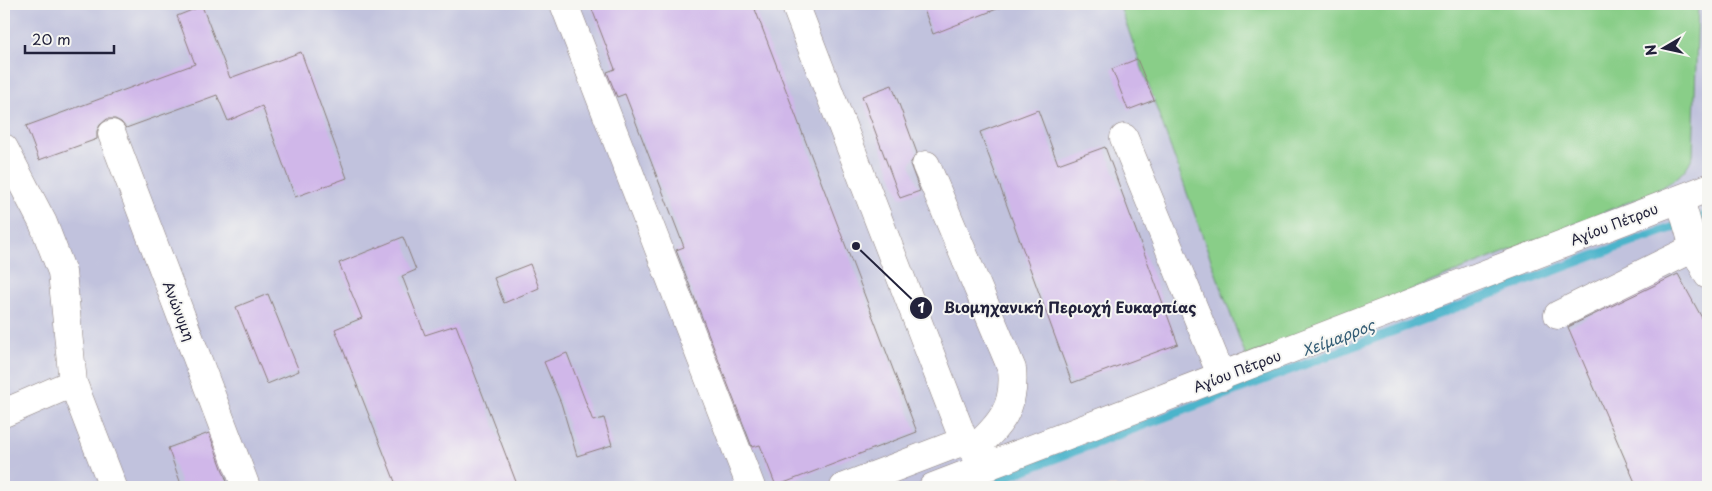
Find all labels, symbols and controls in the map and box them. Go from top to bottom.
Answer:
scale bar [25,22,114,54]
north arrow [1640,22,1690,72]
text: 20 m [32,27,71,50]
text: N [1639,43,1662,57]
street label: Αγίου Πέτρου [1567,198,1661,250]
street label: Ανώνυμη [158,278,200,344]
callout: Βιομηχανική Περιοχή Ευκαρπίας [908,293,1206,323]
text: 1 [917,295,925,318]
text: Βιομηχανική Περιοχή Ευκαρπίας [944,295,1196,318]
water label: Χείμαρρος [1299,312,1379,361]
street label: Αγίου Πέτρου [1190,345,1284,397]

